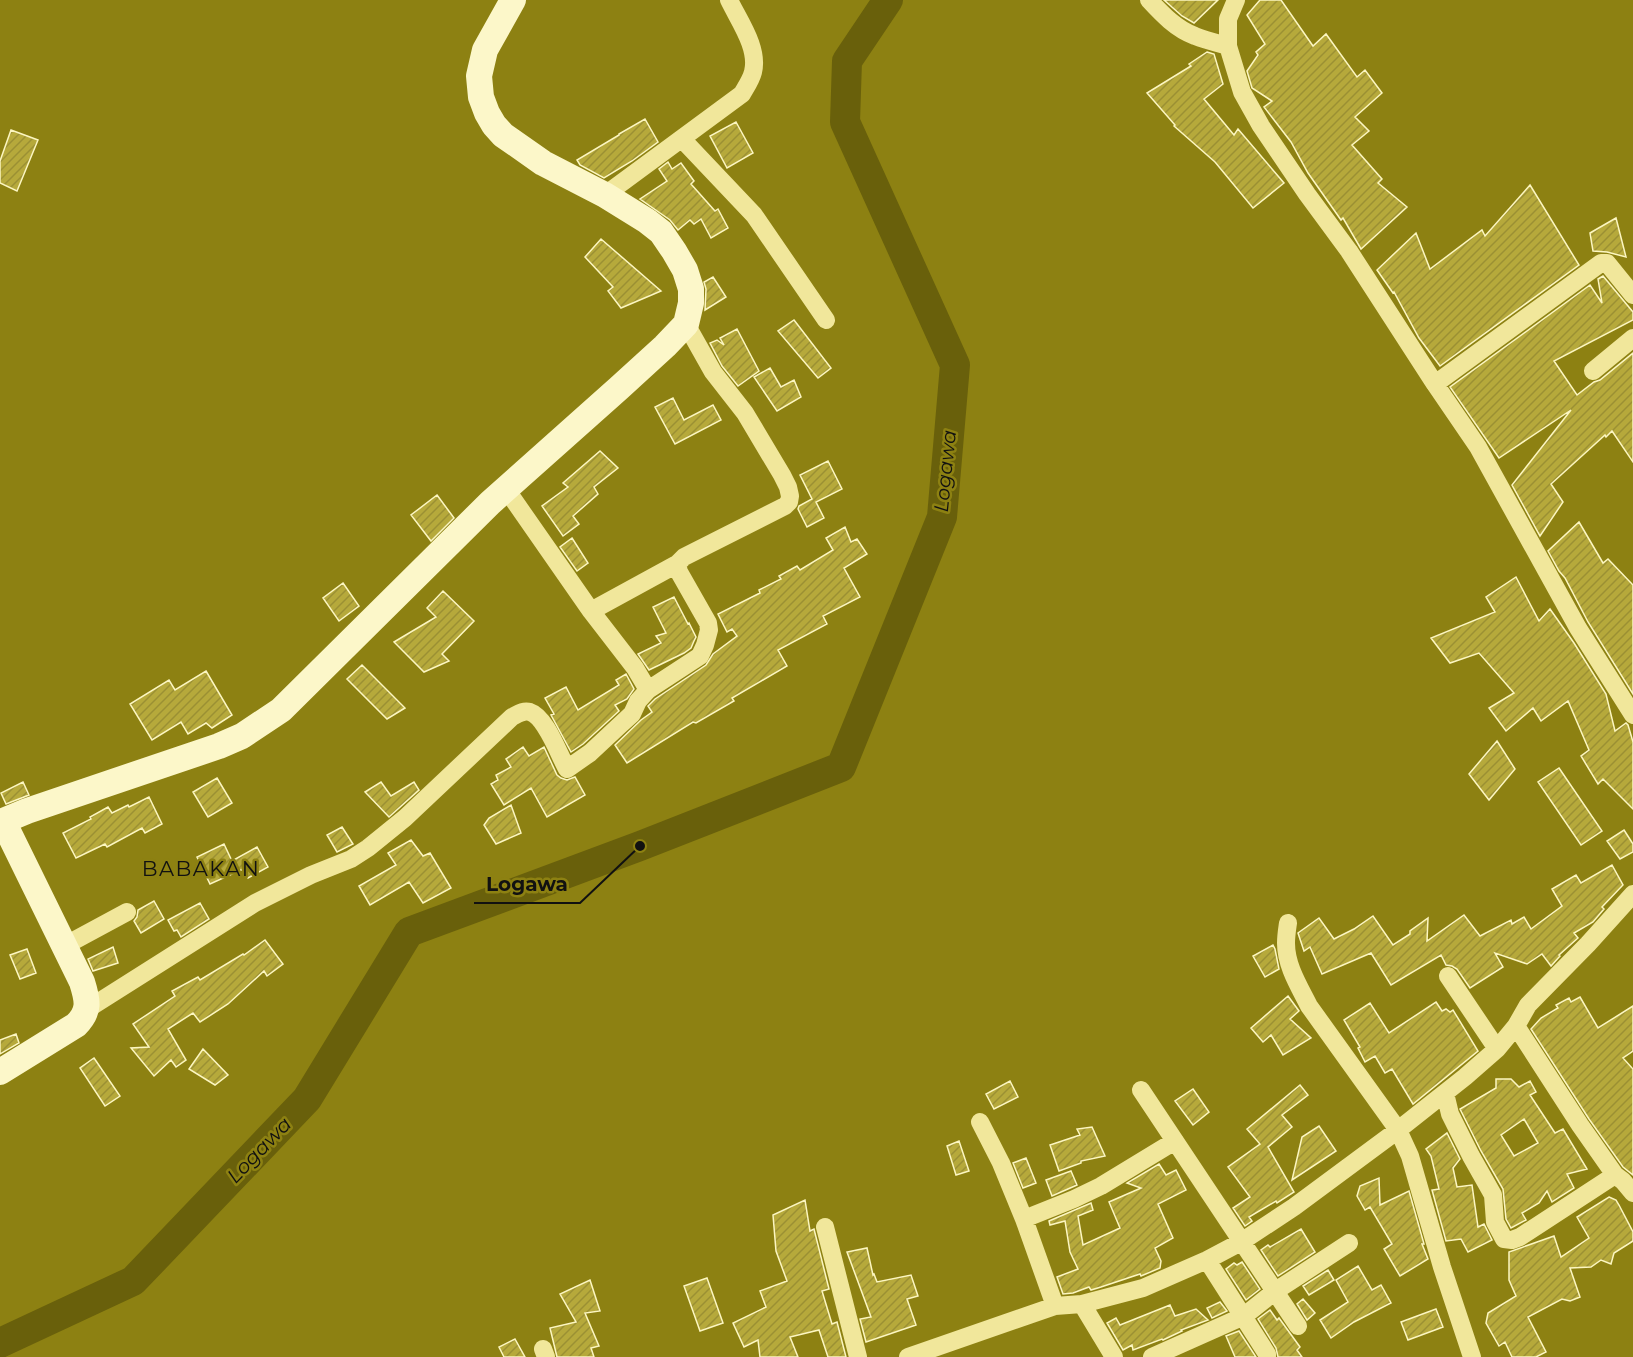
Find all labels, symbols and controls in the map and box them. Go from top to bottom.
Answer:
water label: Logawa [929,429,961,513]
district label: BABAKAN [142,856,260,881]
callout: Logawa [474,865,580,903]
text: Logawa [486,872,568,896]
water label: Logawa [222,1112,296,1188]

